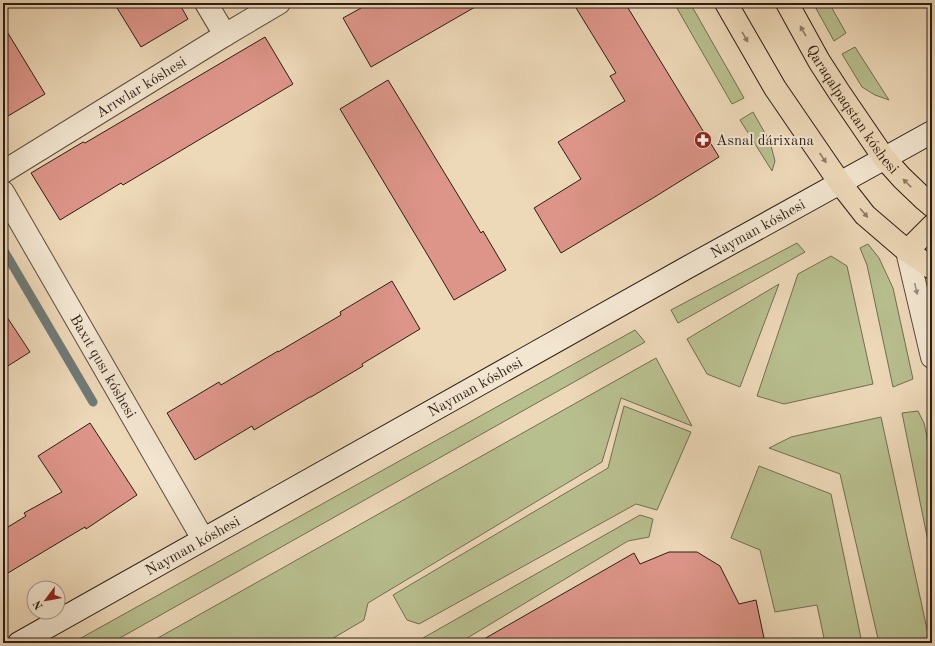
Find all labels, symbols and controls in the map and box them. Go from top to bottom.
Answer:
one-way arrow [799,25,806,37]
one-way arrow [742,31,749,43]
street label: Qaraqalpaqstan kóshesi [803,43,901,177]
street label: Arıwlar kóshesi [94,55,189,122]
pharmacy icon: Asnal dárixana [693,130,713,150]
place label: Asnal dárixana [716,134,814,149]
one-way arrow [819,153,827,163]
one-way arrow [902,178,912,188]
street label: Nayman kóshesi [708,198,808,262]
one-way arrow [859,208,868,218]
one-way arrow [913,283,919,295]
street label: Baxıt qusı kóshesi [66,313,138,421]
street label: Nayman kóshesi [426,356,525,421]
street label: Nayman kóshesi [143,514,243,579]
north arrow [26,580,66,620]
text: N [32,598,46,611]

